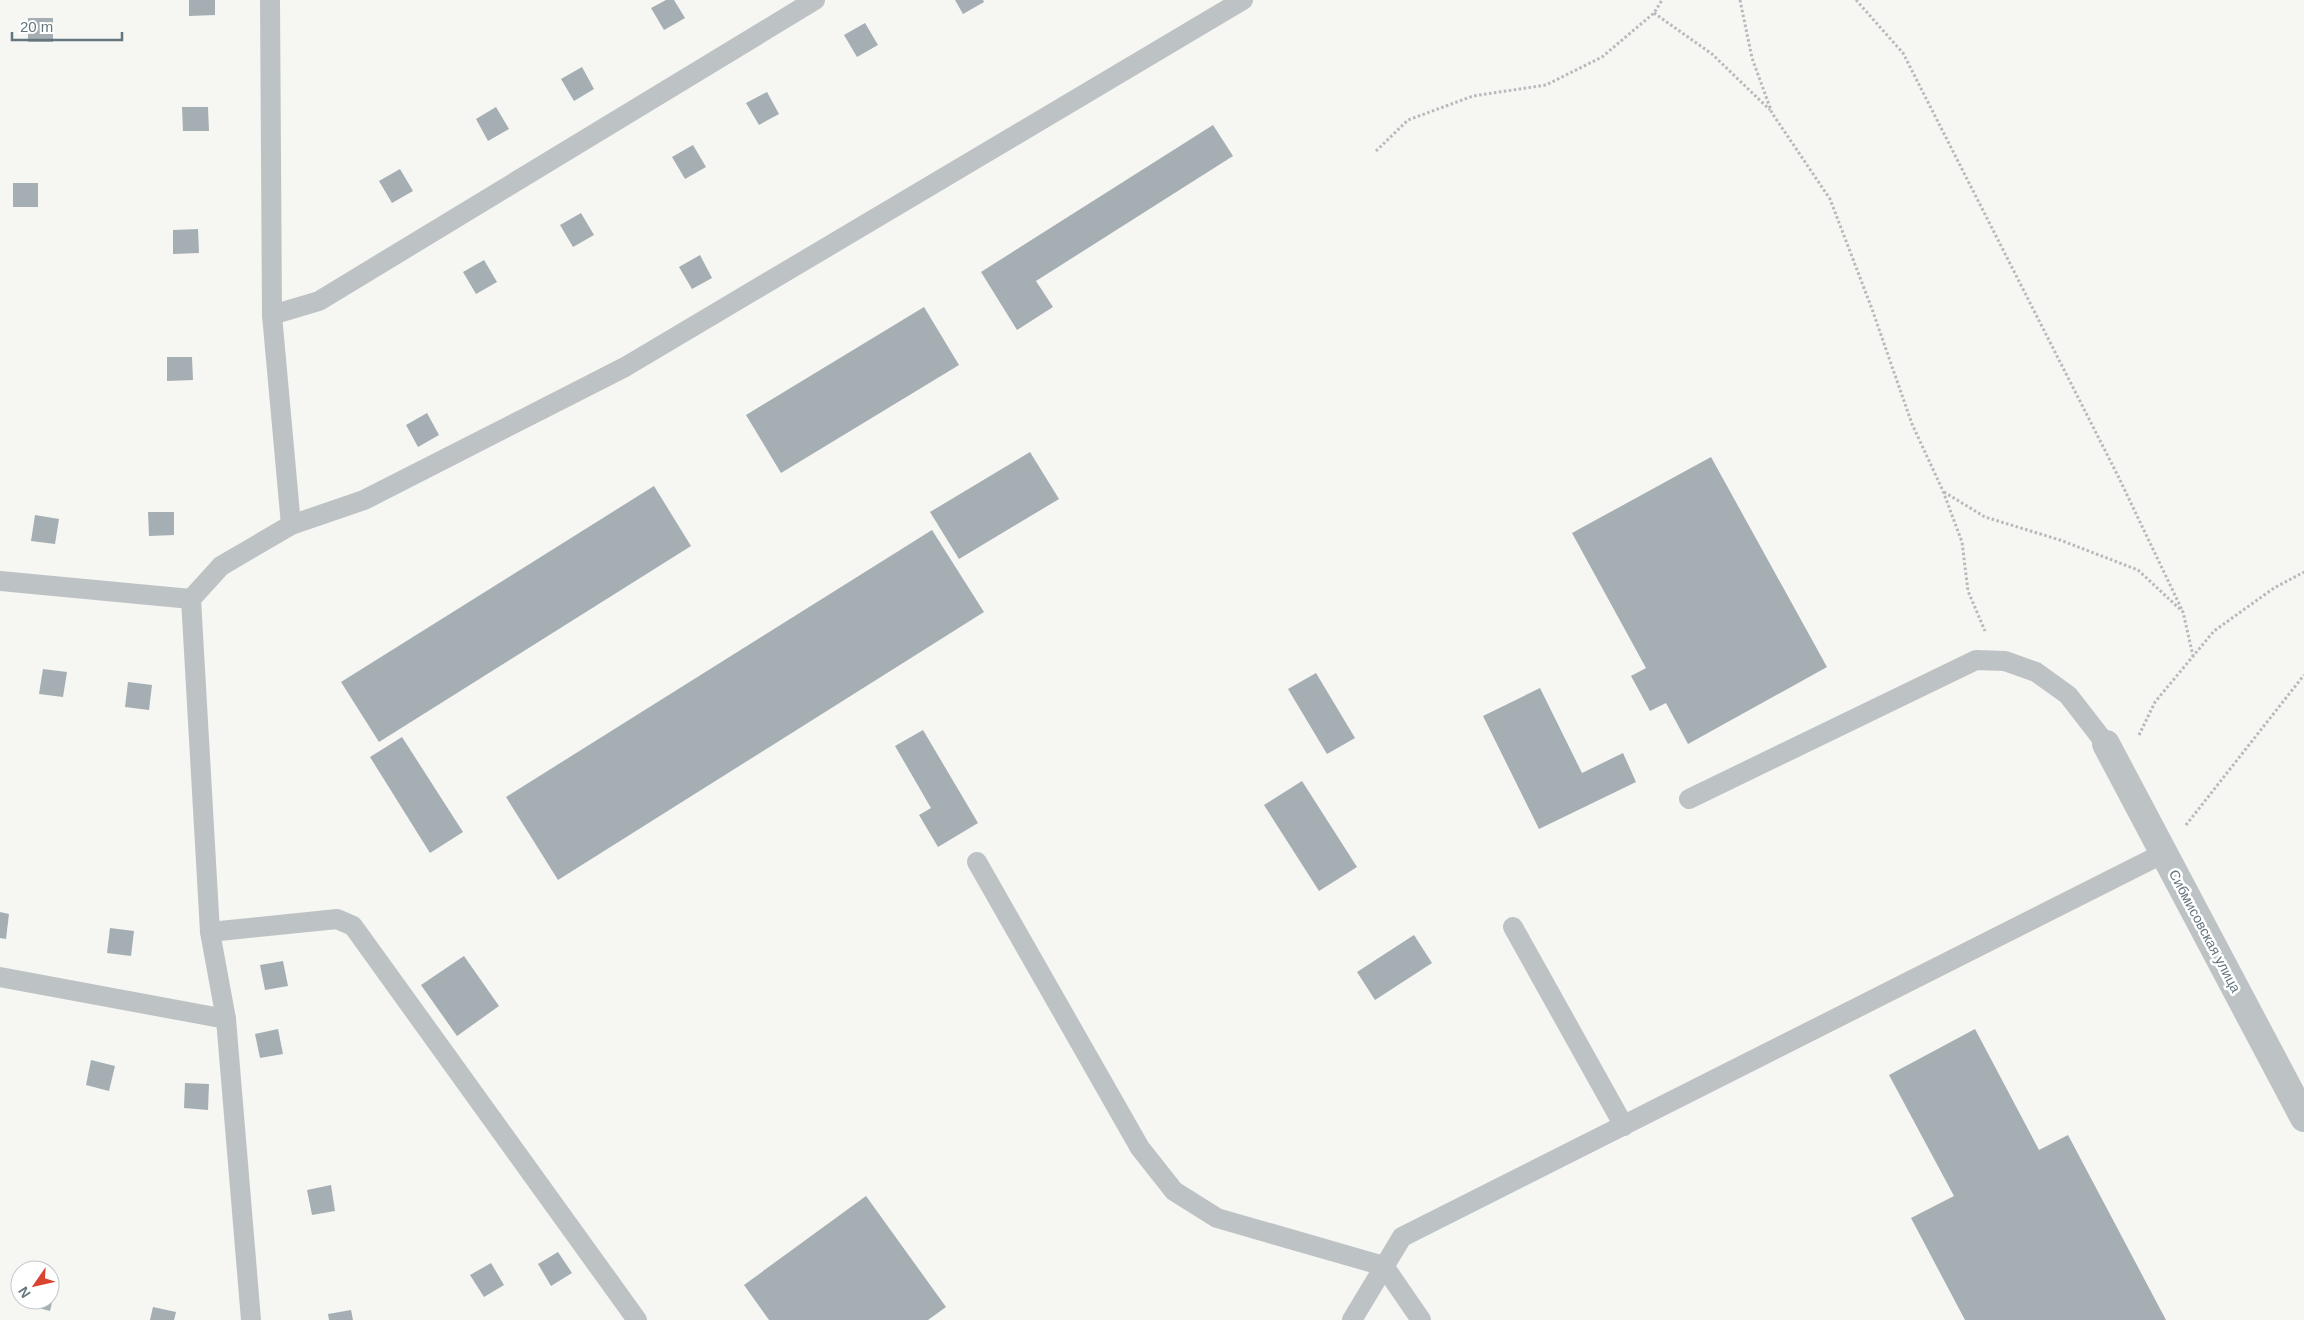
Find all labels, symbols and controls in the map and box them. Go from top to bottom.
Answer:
scale bar [12,10,122,42]
text: 20 m [20,18,53,35]
street label: Сибмисовская улица [2166,867,2244,995]
north arrow [10,1260,60,1310]
text: N [15,1284,34,1301]

